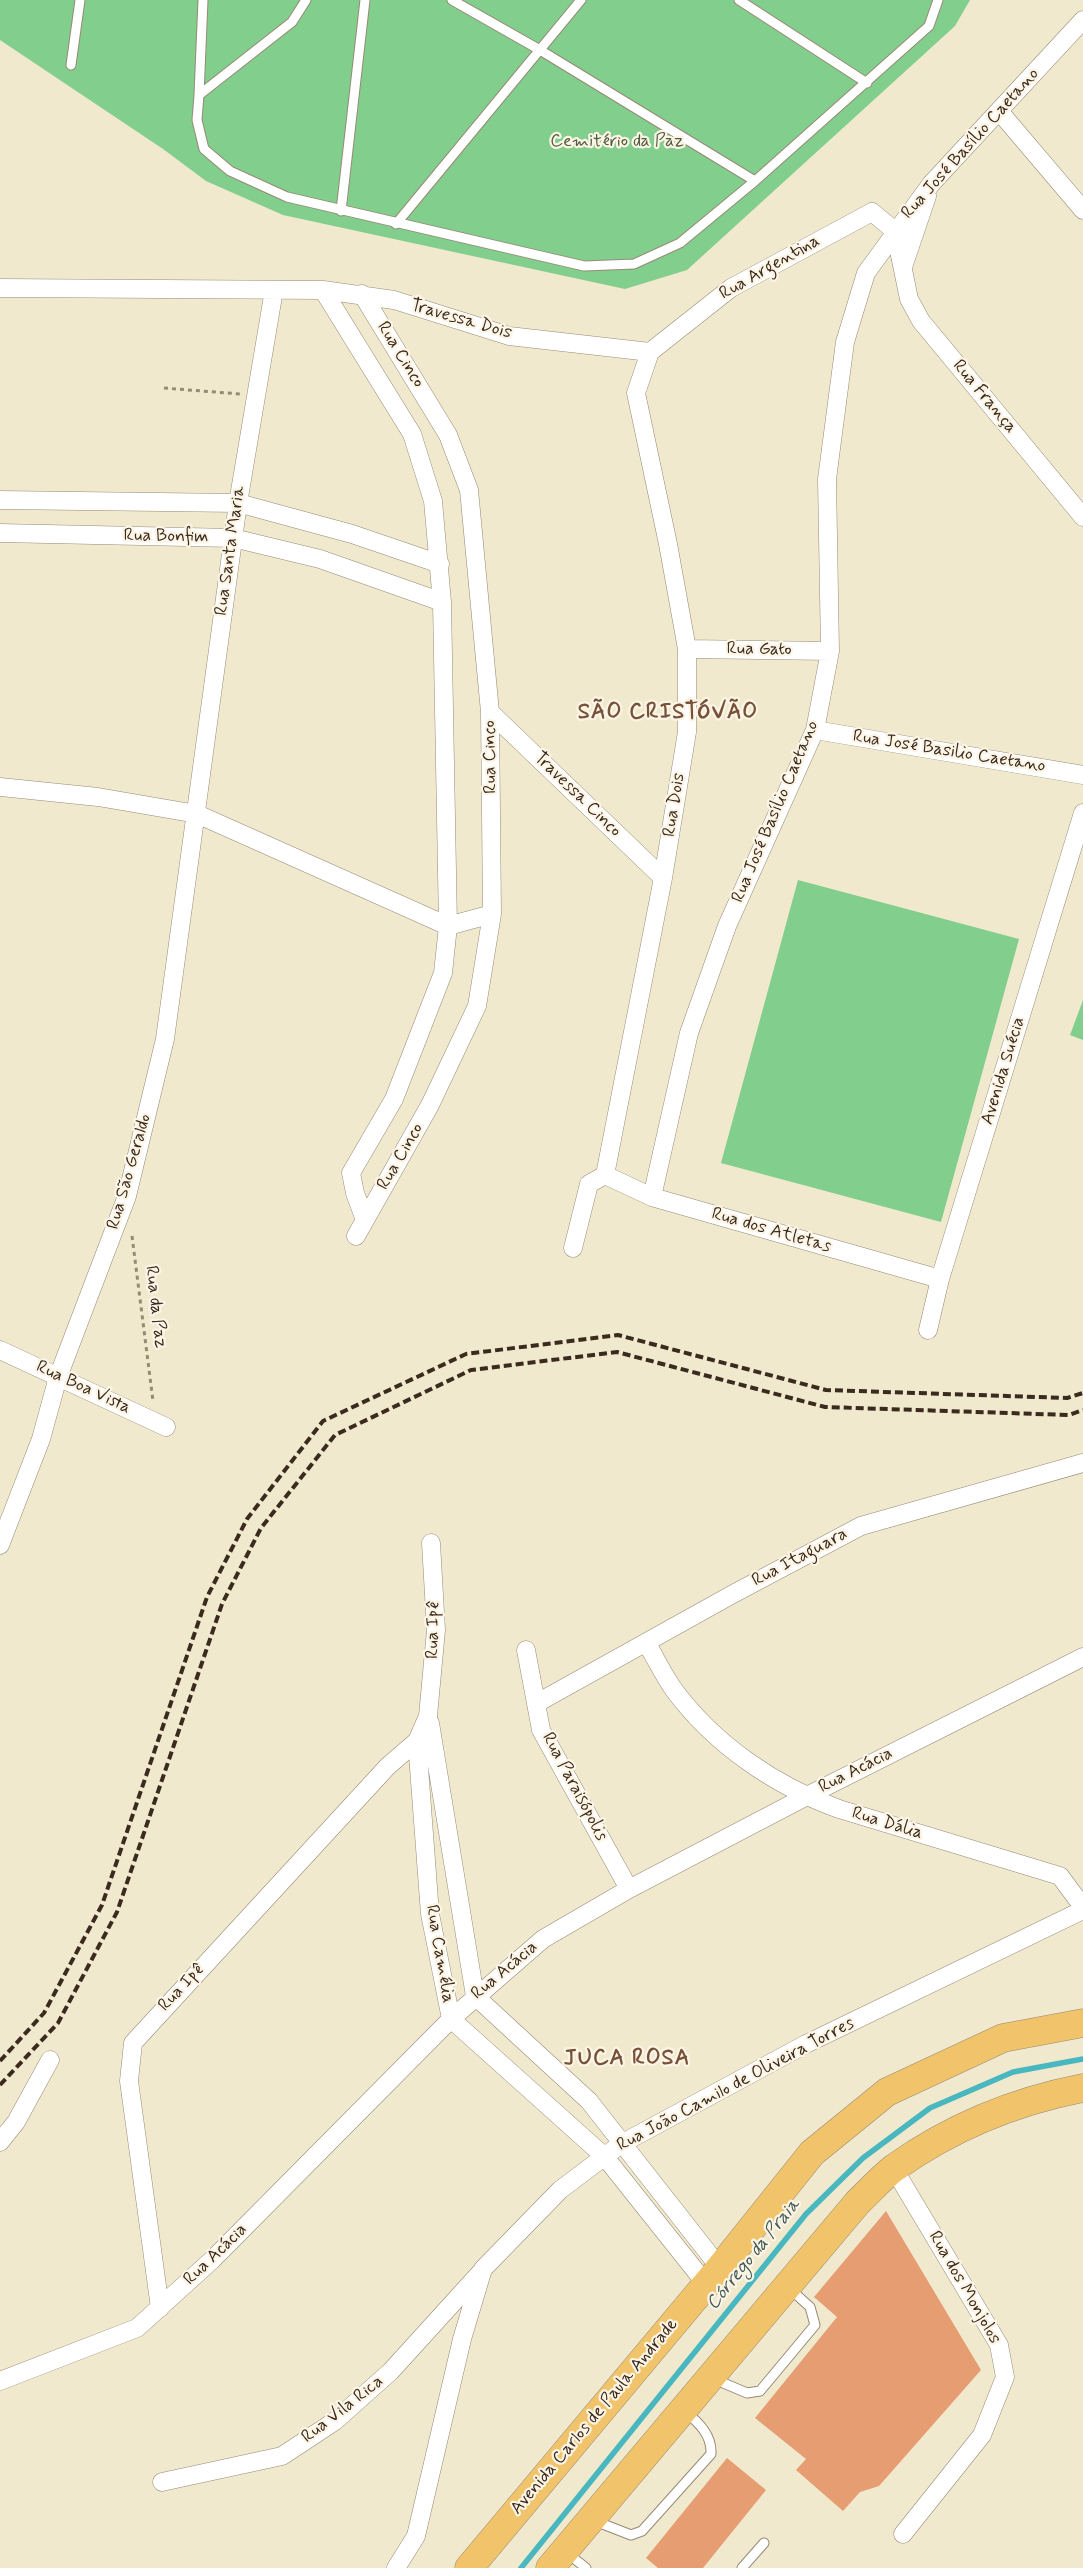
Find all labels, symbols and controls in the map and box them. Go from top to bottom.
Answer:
street label: Rua José Basílio Caetano [898,64,1044,224]
park label: Cemitério da Paz [550,131,684,153]
street label: Rua Argentina [716,231,824,305]
street label: Travessa Dois [408,295,514,345]
street label: Rua Cinco [371,318,429,392]
street label: Rua França [947,356,1021,438]
street label: Rua Santa Maria [211,485,251,617]
street label: Rua Bonfim [123,525,209,549]
street label: Rua Gato [726,639,792,661]
district label: SÃO CRISTÓVÃO [576,700,760,726]
street label: Rua José Basílio Caetano [728,718,824,906]
street label: Rua Cinco [480,720,502,794]
street label: Rua José Basilio Caetano [851,726,1047,778]
street label: Travessa Cinco [529,748,625,842]
street label: Rua Dois [659,771,691,839]
street label: Avenida Suécia [977,1014,1031,1128]
street label: Rua São Geraldo [103,1112,157,1232]
street label: Rua Cinco [373,1120,429,1194]
street label: Rua dos Atletas [709,1204,833,1258]
street label: Rua da Paz [139,1264,171,1350]
street label: Rua Boa Vista [32,1357,134,1419]
street label: Rua Itaguara [749,1524,851,1592]
street label: Rua Ipê [423,1601,445,1659]
street label: Rua Paraisópolis [536,1729,612,1845]
street label: Rua Acácia [815,1743,897,1799]
street label: Rua Dália [849,1803,925,1845]
street label: Rua Camélia [420,1903,458,2005]
street label: Rua Acácia [467,1937,543,2005]
street label: Rua Ipê [154,1959,210,2017]
street label: Rua João Camilo de Oliveira Torres [614,2013,858,2157]
district label: JUCA ROSA [565,2046,689,2072]
water label: Córrego da Praia [702,2195,806,2315]
street label: Rua Acácia [180,2219,252,2291]
street label: Rua dos Monjolos [923,2228,1005,2348]
street label: Avenida Carlos de Paula Andrade [507,2315,683,2519]
street label: Rua Vila Rica [298,2371,388,2449]

